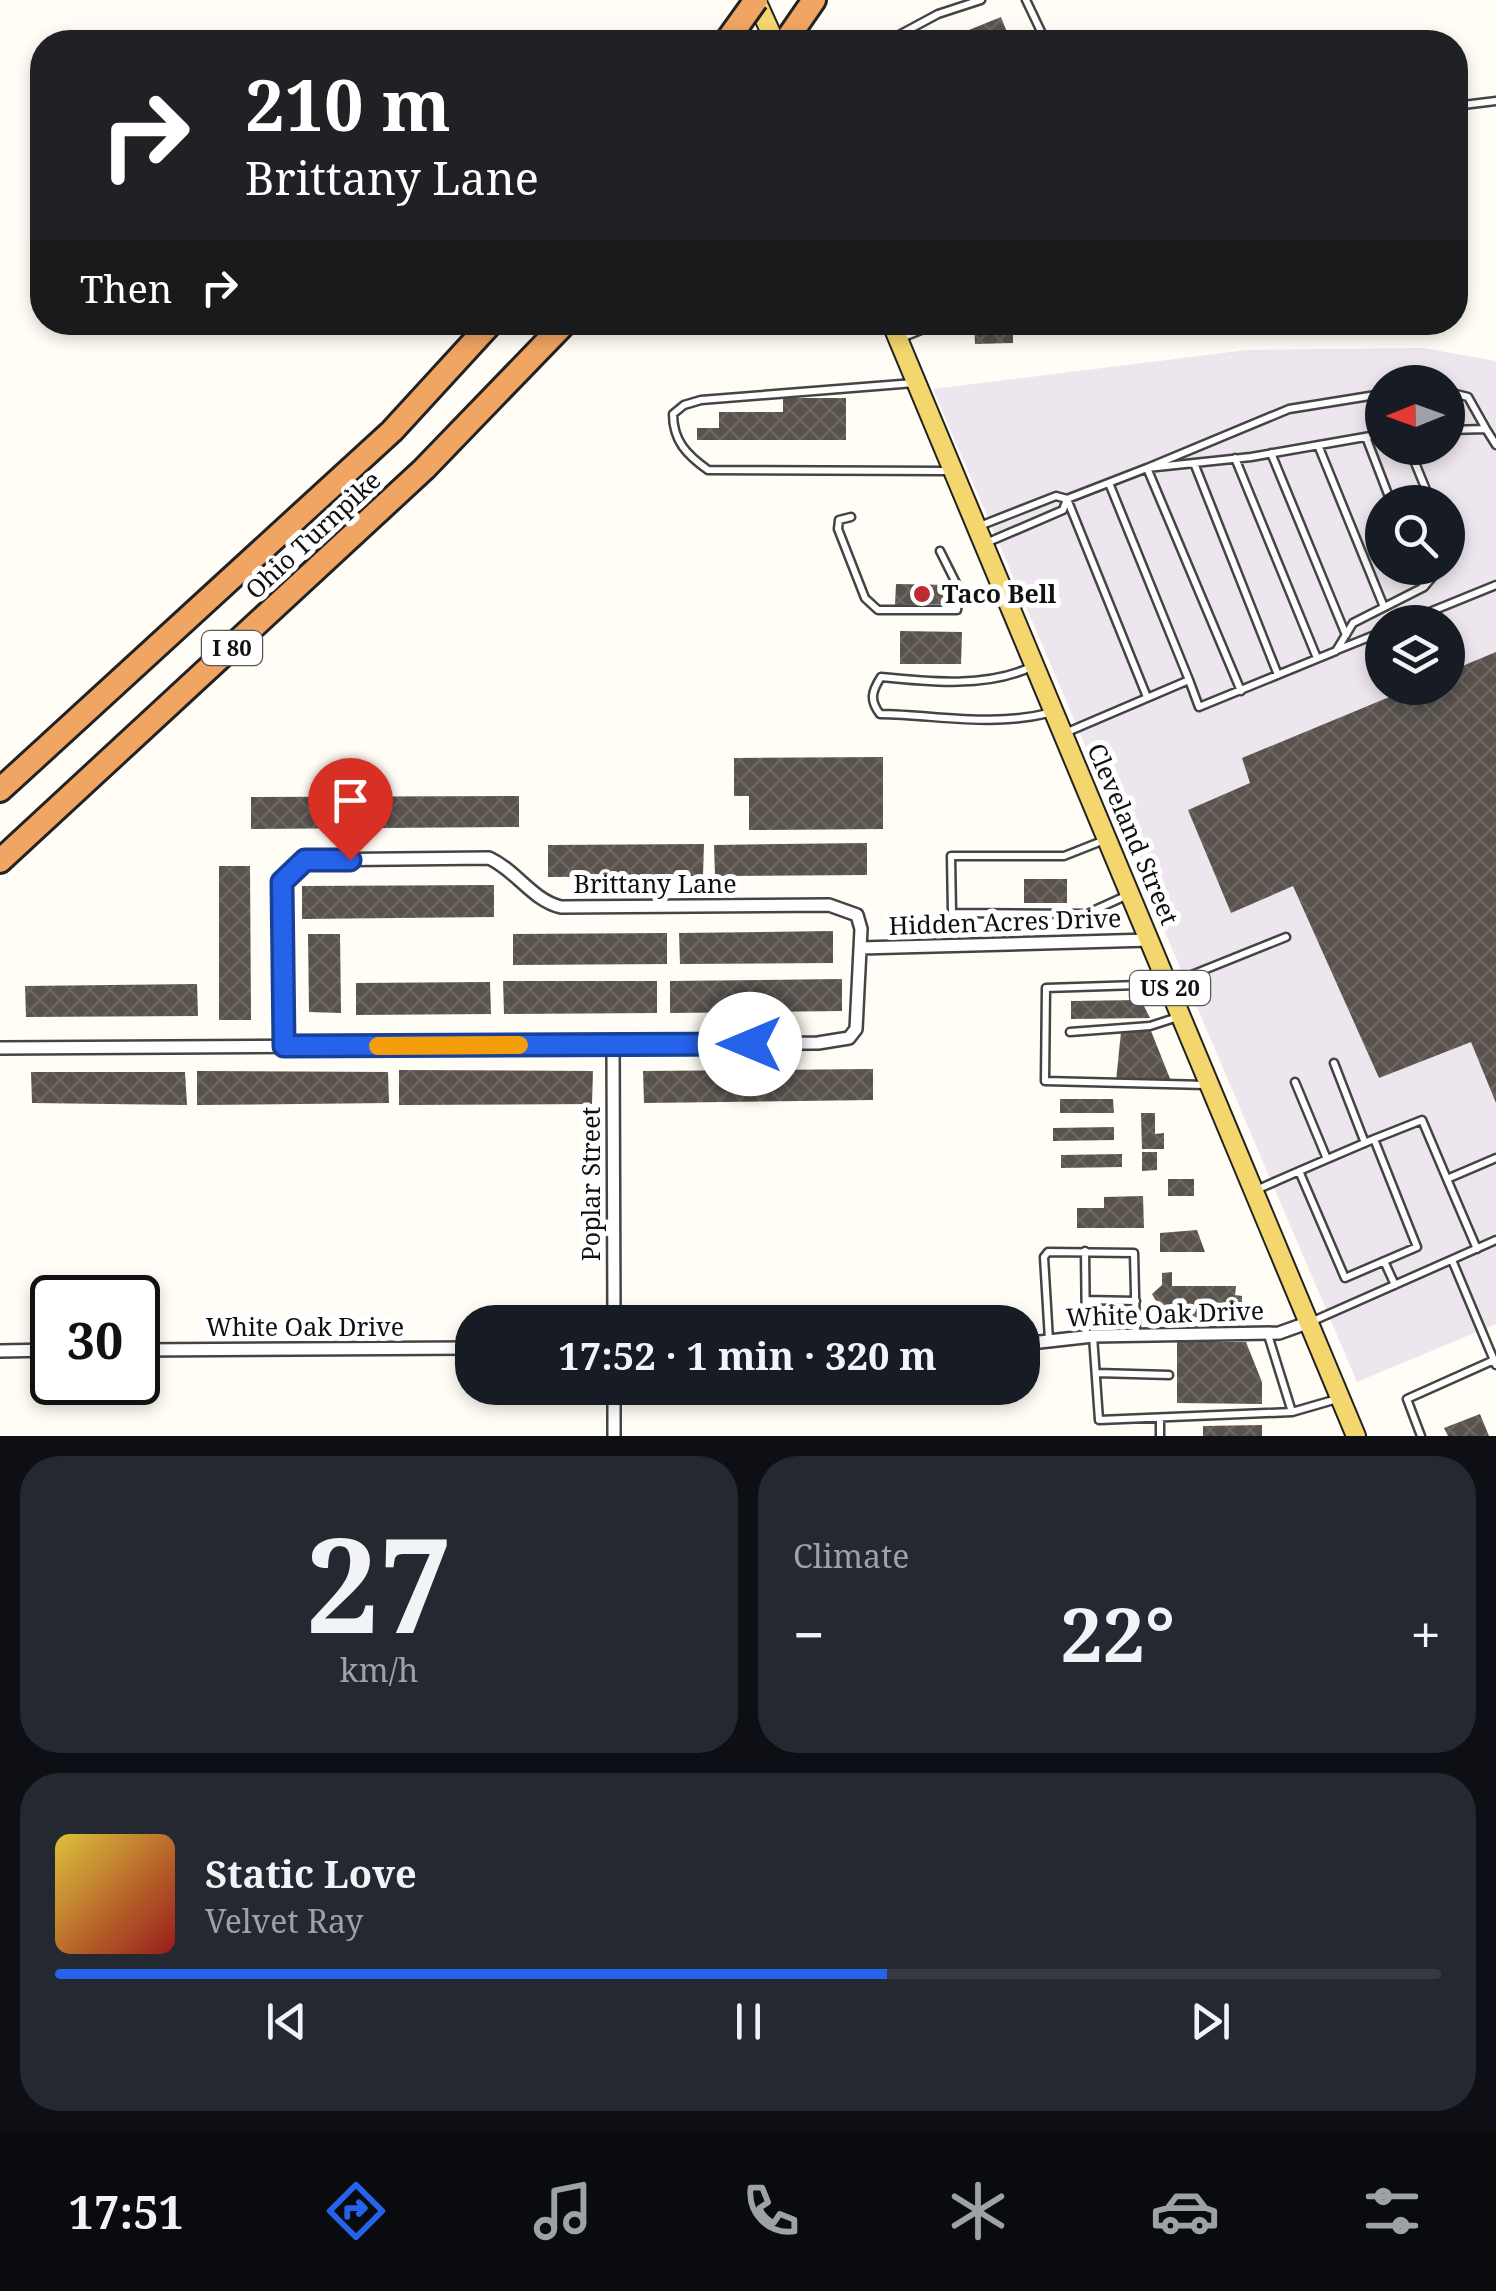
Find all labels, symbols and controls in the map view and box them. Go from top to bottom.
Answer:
text: 210 m [245,56,451,152]
icon: right [80,70,210,200]
text: Brittany Lane [245,147,539,208]
icon: right [192,260,247,315]
text: Then [80,262,172,314]
north arrow [1365,365,1465,465]
map controls [1365,365,1465,705]
street label: Ohio Turnpike [237,463,387,606]
button: search [1365,485,1465,585]
place label: Taco Bell [942,576,1057,610]
marker: Taco Bell [911,583,933,605]
button: layers [1365,605,1465,705]
road number: I 80 [202,631,262,665]
street label: Cleveland Street [1080,738,1188,930]
pin [308,758,393,861]
icon: arrive [323,773,378,828]
street label: Brittany Lane [573,866,737,900]
street label: Hidden Acres Drive [888,900,1122,942]
road number: US 20 [1130,971,1210,1005]
position arrow [698,992,802,1096]
street label: Poplar Street [573,1106,607,1261]
speed limit sign: 30 [30,1275,160,1405]
street label: White Oak Drive [1065,1293,1265,1333]
street label: White Oak Drive [206,1309,404,1343]
text: 17:52 · 1 min · 320 m [558,1329,937,1381]
text: 27 [306,1494,452,1671]
text: Climate [793,1534,909,1577]
text: 22° [1060,1582,1175,1684]
text: − [793,1596,825,1671]
text: + [1410,1596,1441,1671]
text: km/h [340,1648,418,1691]
text: Static Love [205,1847,417,1899]
text: Velvet Ray [205,1899,363,1942]
icon: previous [259,1994,314,2049]
icon: pause [721,1994,776,2049]
icon: next [1183,1994,1238,2049]
icon: directions [321,2176,391,2246]
icon: music [528,2176,598,2246]
icon: phone [736,2176,806,2246]
icon: climate [943,2176,1013,2246]
icon: car [1150,2176,1220,2246]
icon: filters [1357,2176,1427,2246]
text: 17:51 [69,2181,184,2242]

